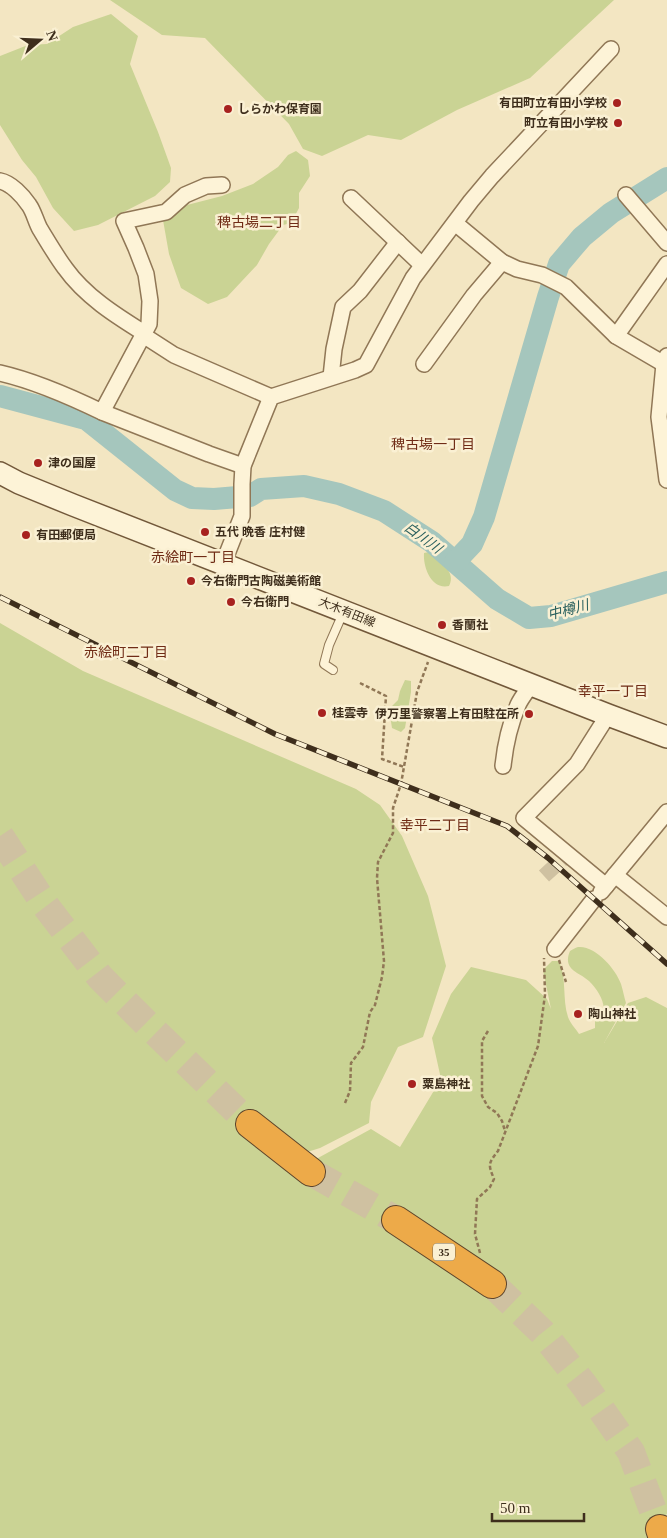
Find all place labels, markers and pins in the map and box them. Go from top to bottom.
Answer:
place label: 有田町立有田小学校 [499,96,607,110]
marker: 有田町立有田小学校 [611,97,623,109]
place label: しらかわ保育園 [238,102,322,116]
marker: しらかわ保育園 [222,103,234,115]
place label: 町立有田小学校 [524,116,608,130]
marker: 町立有田小学校 [612,117,624,129]
place label: 津の国屋 [48,456,96,470]
marker: 津の国屋 [32,457,44,469]
place label: 五代 晩香 庄村健 [215,525,305,539]
marker: 五代 晩香 庄村健 [199,526,211,538]
place label: 有田郵便局 [36,528,96,542]
marker: 有田郵便局 [20,529,32,541]
place label: 今右衛門古陶磁美術館 [201,574,321,588]
marker: 今右衛門古陶磁美術館 [185,575,197,587]
place label: 今右衛門 [241,595,289,609]
marker: 今右衛門 [225,596,237,608]
place label: 香蘭社 [452,618,488,632]
marker: 香蘭社 [436,619,448,631]
place label: 桂雲寺 [332,706,368,720]
marker: 桂雲寺 [316,707,328,719]
place label: 伊万里警察署上有田駐在所 [375,707,519,721]
marker: 伊万里警察署上有田駐在所 [523,708,535,720]
place label: 陶山神社 [588,1007,636,1021]
marker: 陶山神社 [572,1008,584,1020]
place label: 粟島神社 [422,1077,470,1091]
marker: 粟島神社 [406,1078,418,1090]

